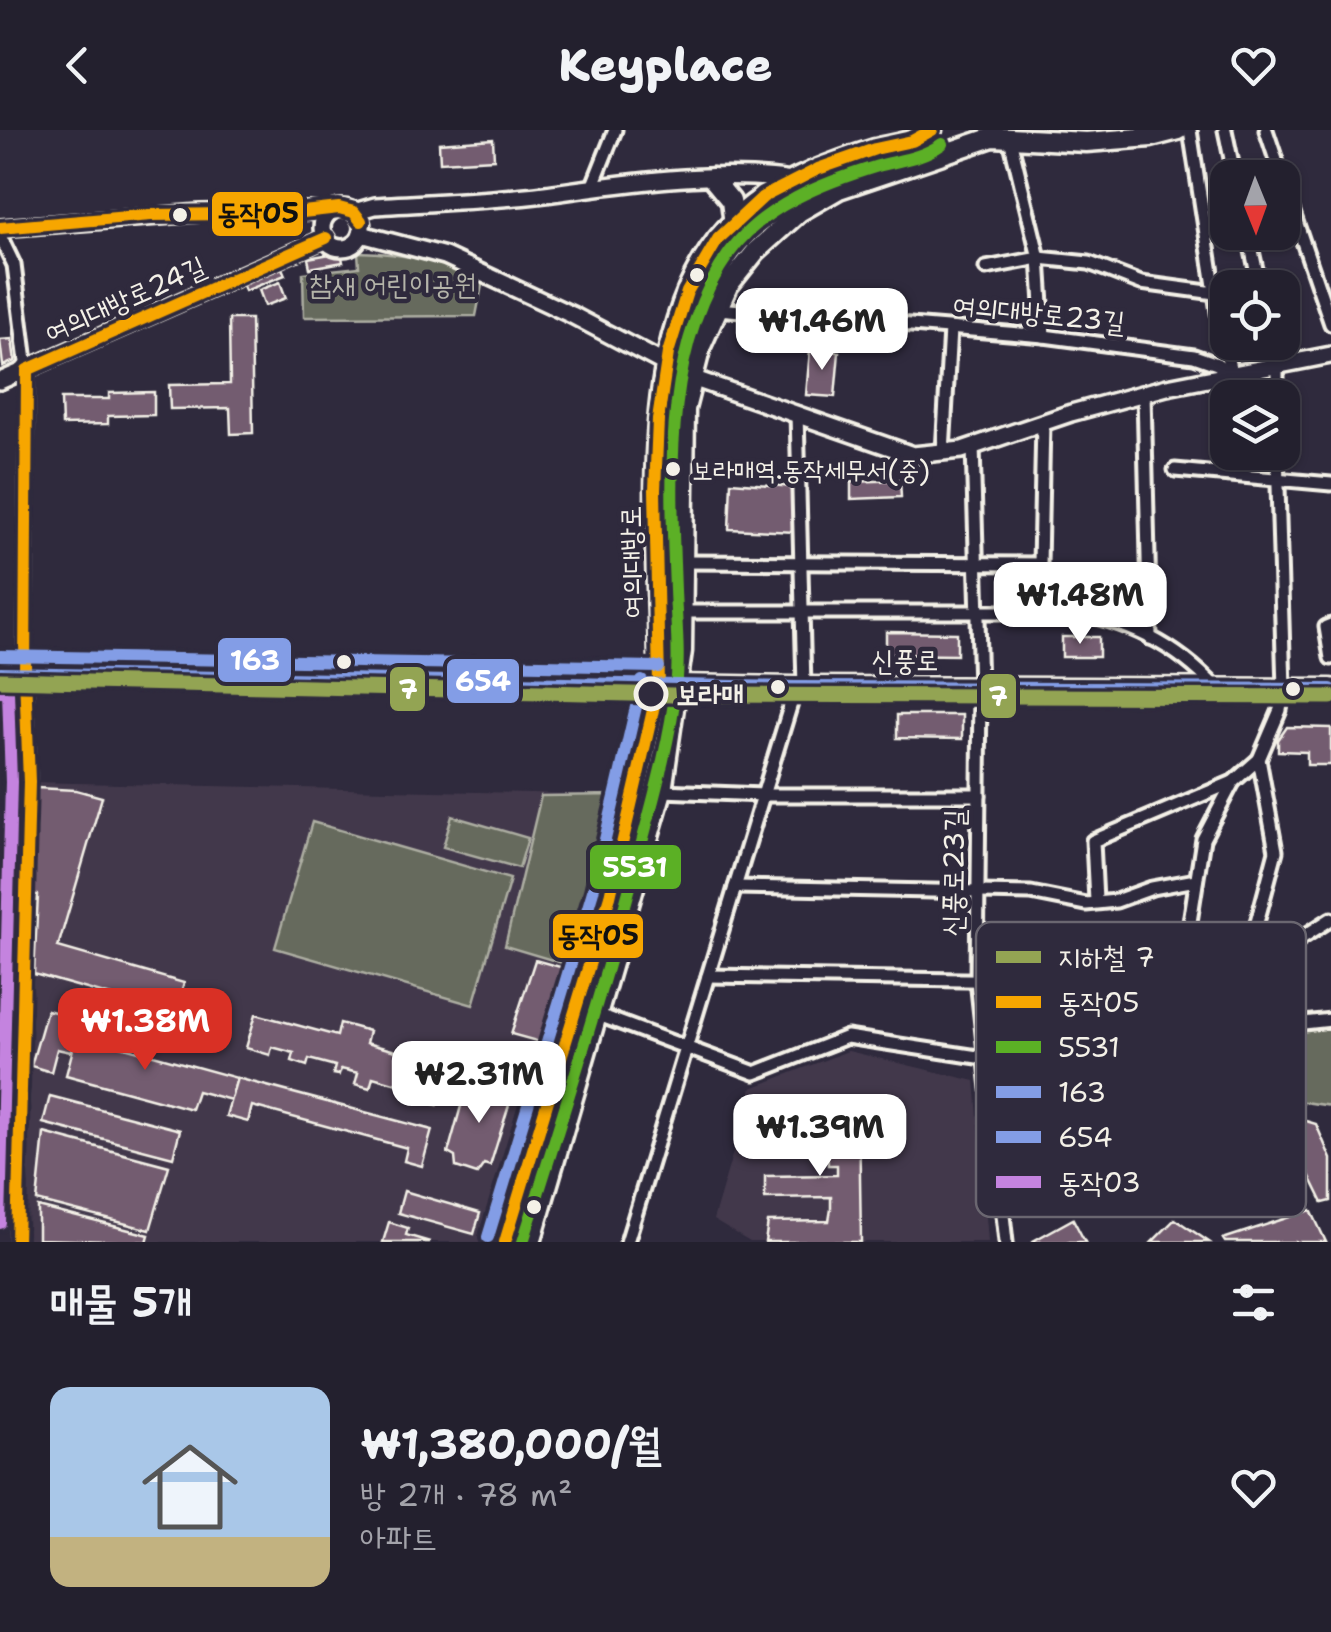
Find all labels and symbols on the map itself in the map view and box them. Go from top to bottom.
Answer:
north arrow [1210,160,1300,250]
line badge: 동작05 [210,190,305,238]
text: 동작05 [217,194,299,232]
unlabelled marker [170,205,190,225]
street label: 여의대방로24길 [38,247,212,351]
park label: 참새 어린이공원 [309,265,477,303]
unlabelled marker [687,265,707,285]
street label: 여의대방로23길 [951,285,1127,341]
pin: ₩1.46M [741,288,903,373]
place label: 보라매역.동작세무서(중) [692,452,930,487]
marker: 보라매역.동작세무서(중) [663,459,683,479]
street label: 여의대방로 [611,505,651,619]
pin: ₩1.48M [999,562,1161,647]
line badge: 163 [216,636,293,684]
text: 163 [230,641,280,679]
street label: 신풍로 [871,641,939,679]
unlabelled marker [334,652,354,672]
line badge: 654 [445,657,521,705]
text: 654 [455,662,512,700]
line badge: 7 [388,665,427,713]
text: 7 [398,670,418,708]
line badge: 7 [979,672,1018,720]
place label: 보라매 [676,675,744,713]
unlabelled marker [768,677,788,697]
text: 7 [988,677,1008,715]
marker: 보라매 [635,678,667,710]
unlabelled marker [1283,679,1303,699]
street label: 신풍로23길 [933,809,973,937]
line badge: 5531 [588,843,683,891]
text: 5531 [602,848,668,886]
line badge: 동작05 [551,912,645,960]
text: 동작05 [557,916,639,954]
legend [976,922,1306,1217]
text: 지하철 7 [1058,938,1155,976]
text: 동작05 [1058,983,1140,1021]
pin: ₩1.38M [64,988,226,1073]
text: 5531 [1058,1028,1120,1066]
pin: ₩2.31M [398,1041,560,1126]
text: 163 [1058,1073,1106,1111]
pin: ₩1.39M [739,1094,901,1179]
text: 654 [1058,1118,1112,1156]
text: 동작03 [1058,1163,1141,1201]
unlabelled marker [524,1197,544,1217]

